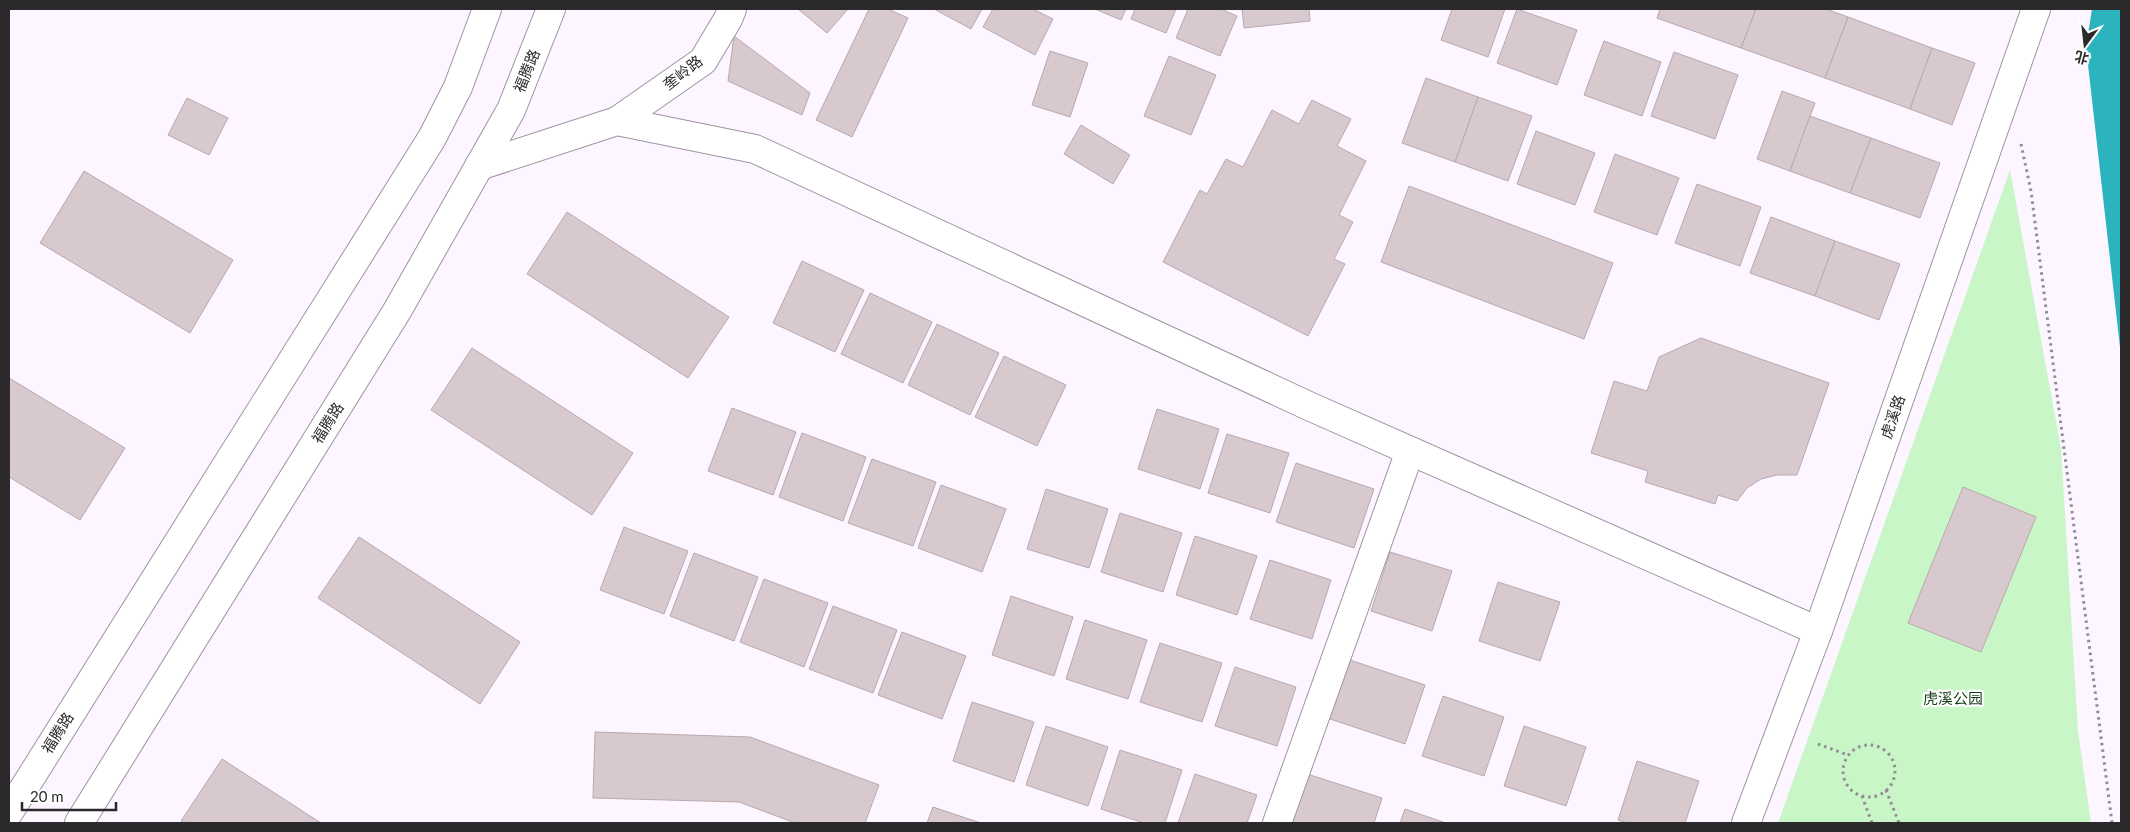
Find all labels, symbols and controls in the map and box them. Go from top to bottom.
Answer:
north arrow [2060,20,2110,70]
street label: 福腾路 [509,46,543,95]
text: 北 [2073,48,2090,68]
street label: 奎岭路 [659,51,706,93]
street label: 虎溪路 [1876,392,1908,441]
street label: 福腾路 [308,399,347,446]
park label: 虎溪公园 [1923,689,1983,707]
street label: 福腾路 [38,709,77,756]
scale bar [22,780,116,812]
text: 20 m [30,787,64,805]

